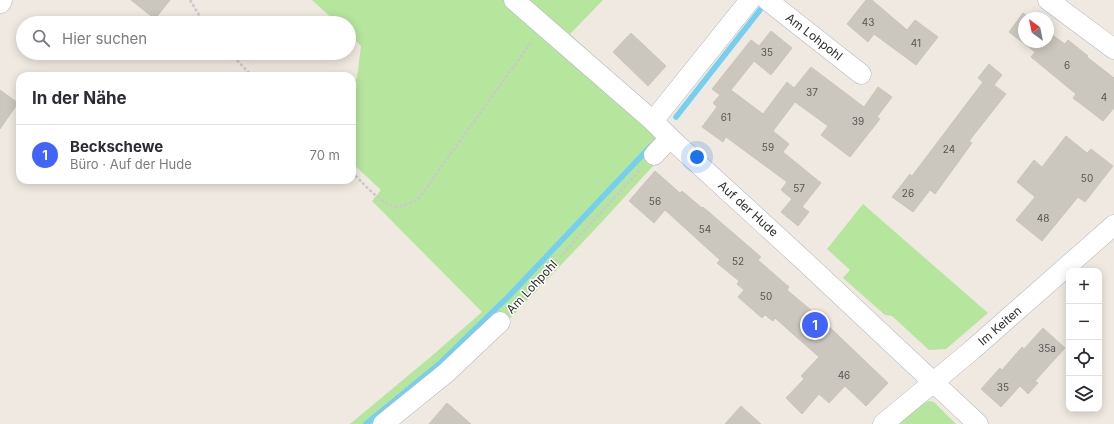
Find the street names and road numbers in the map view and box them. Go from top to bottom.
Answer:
street label: Am Lohpohl [783,10,846,63]
street label: Auf der Hude [715,178,782,240]
street label: Am Lohpohl [503,257,560,317]
street label: Im Keiten [975,303,1024,349]

